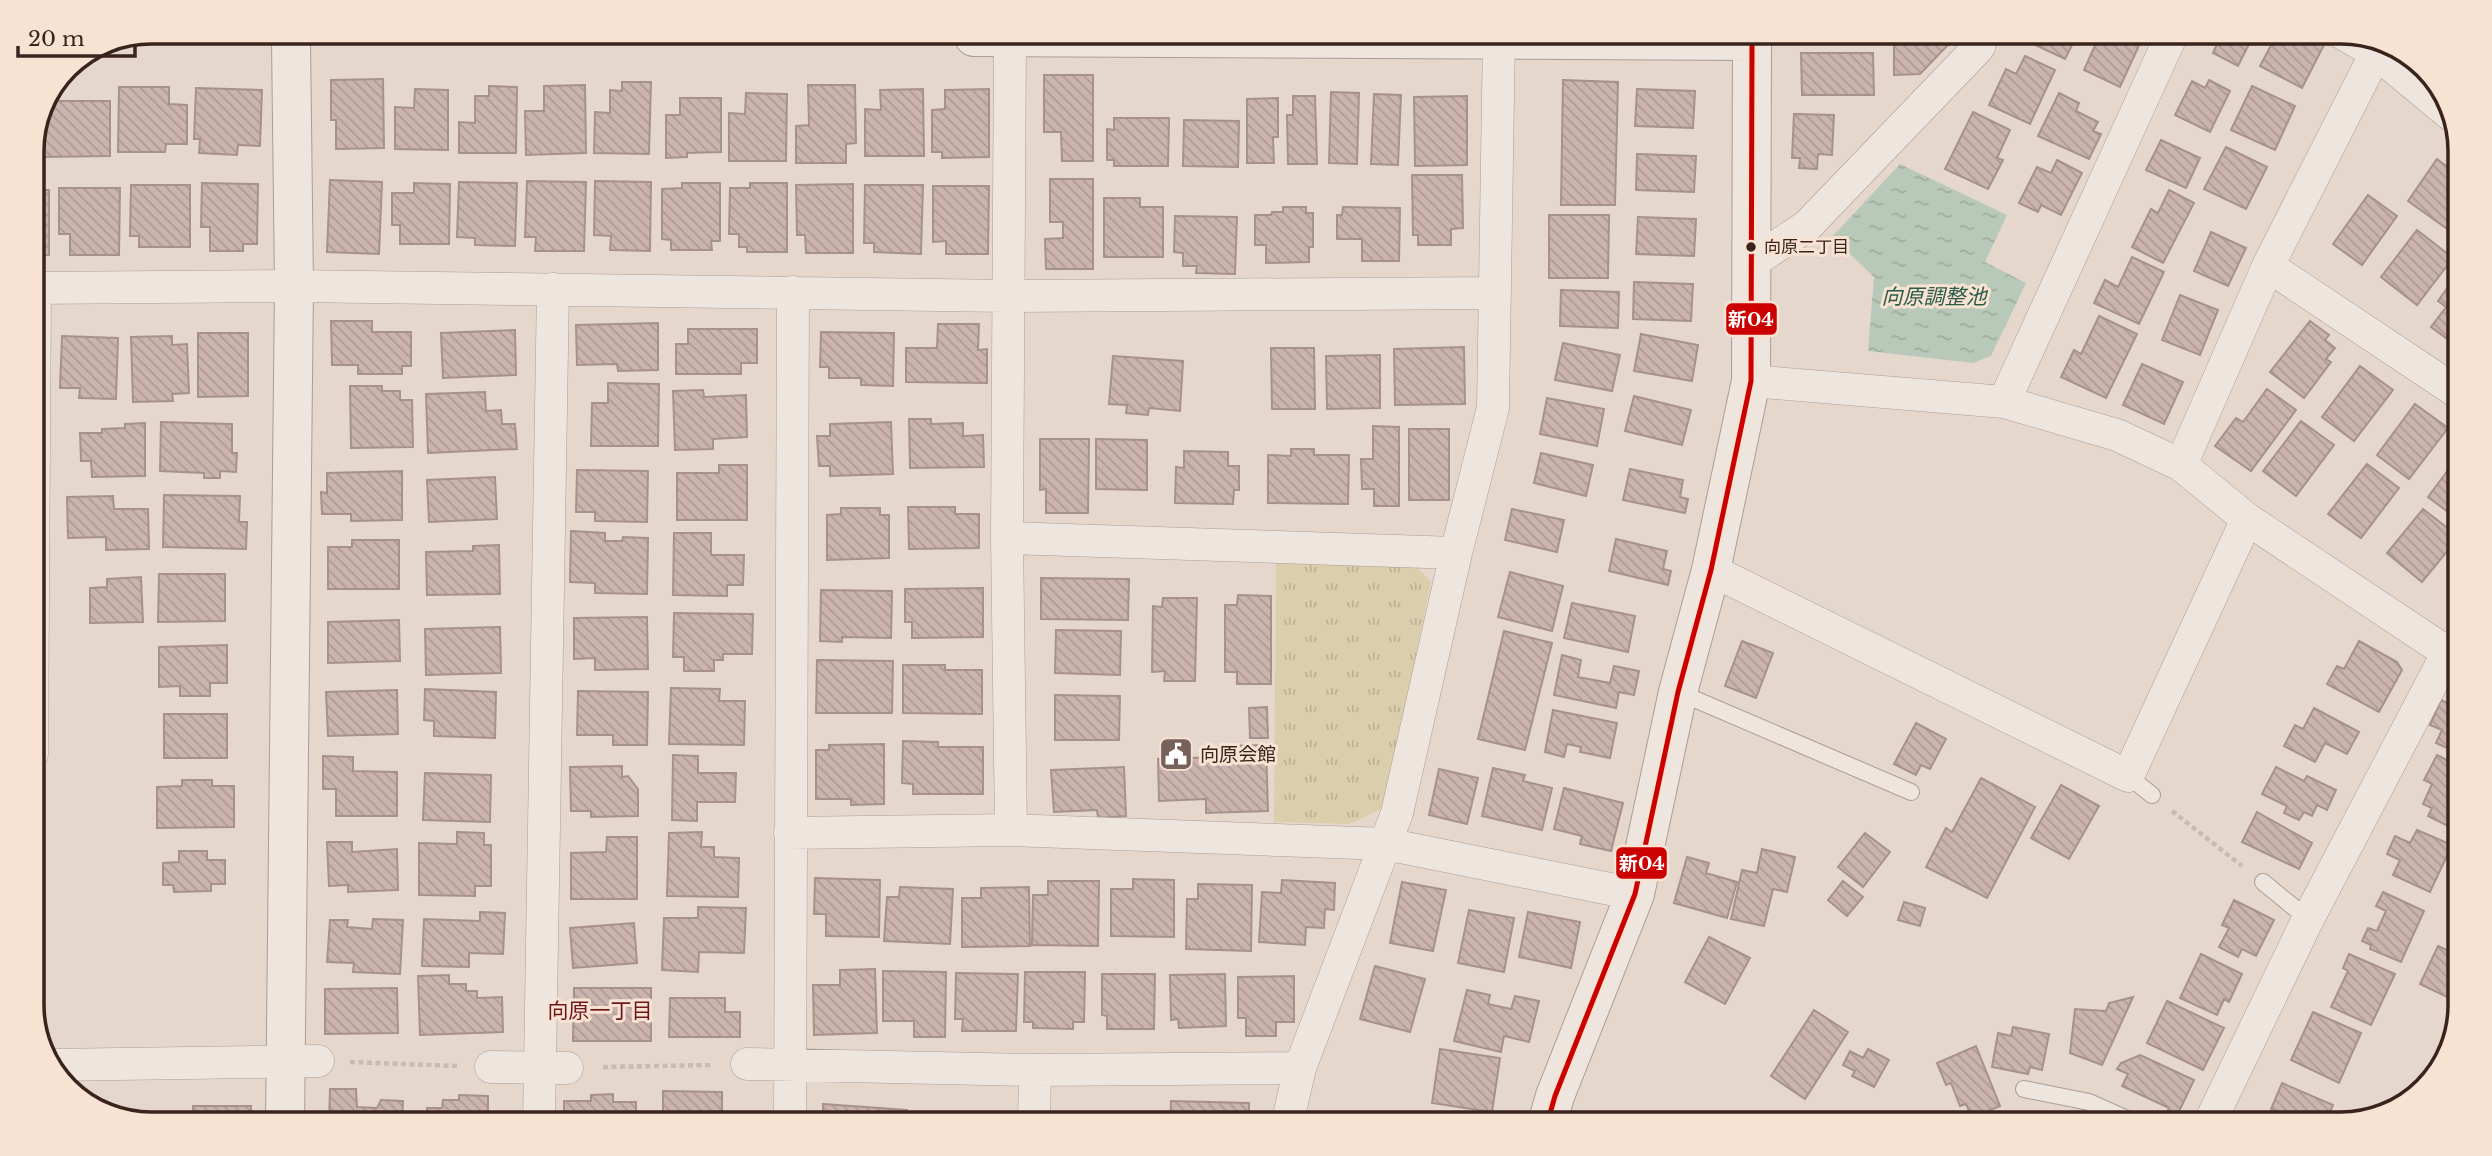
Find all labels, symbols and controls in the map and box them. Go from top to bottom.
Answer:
scale bar [18,14,135,58]
text: 20 m [28,26,85,52]
place label: 向原二丁目 [1764,237,1849,258]
marker: 向原二丁目 [1744,240,1758,254]
water label: 向原調整池 [1882,284,1988,310]
line badge: 新04 [1725,302,1778,336]
text: 新04 [1728,308,1774,331]
public building icon: 向原会館 [1157,735,1195,773]
place label: 向原会館 [1200,743,1276,766]
line badge: 新04 [1615,846,1668,880]
text: 新04 [1619,852,1665,875]
district label: 向原一丁目 [548,998,653,1024]

